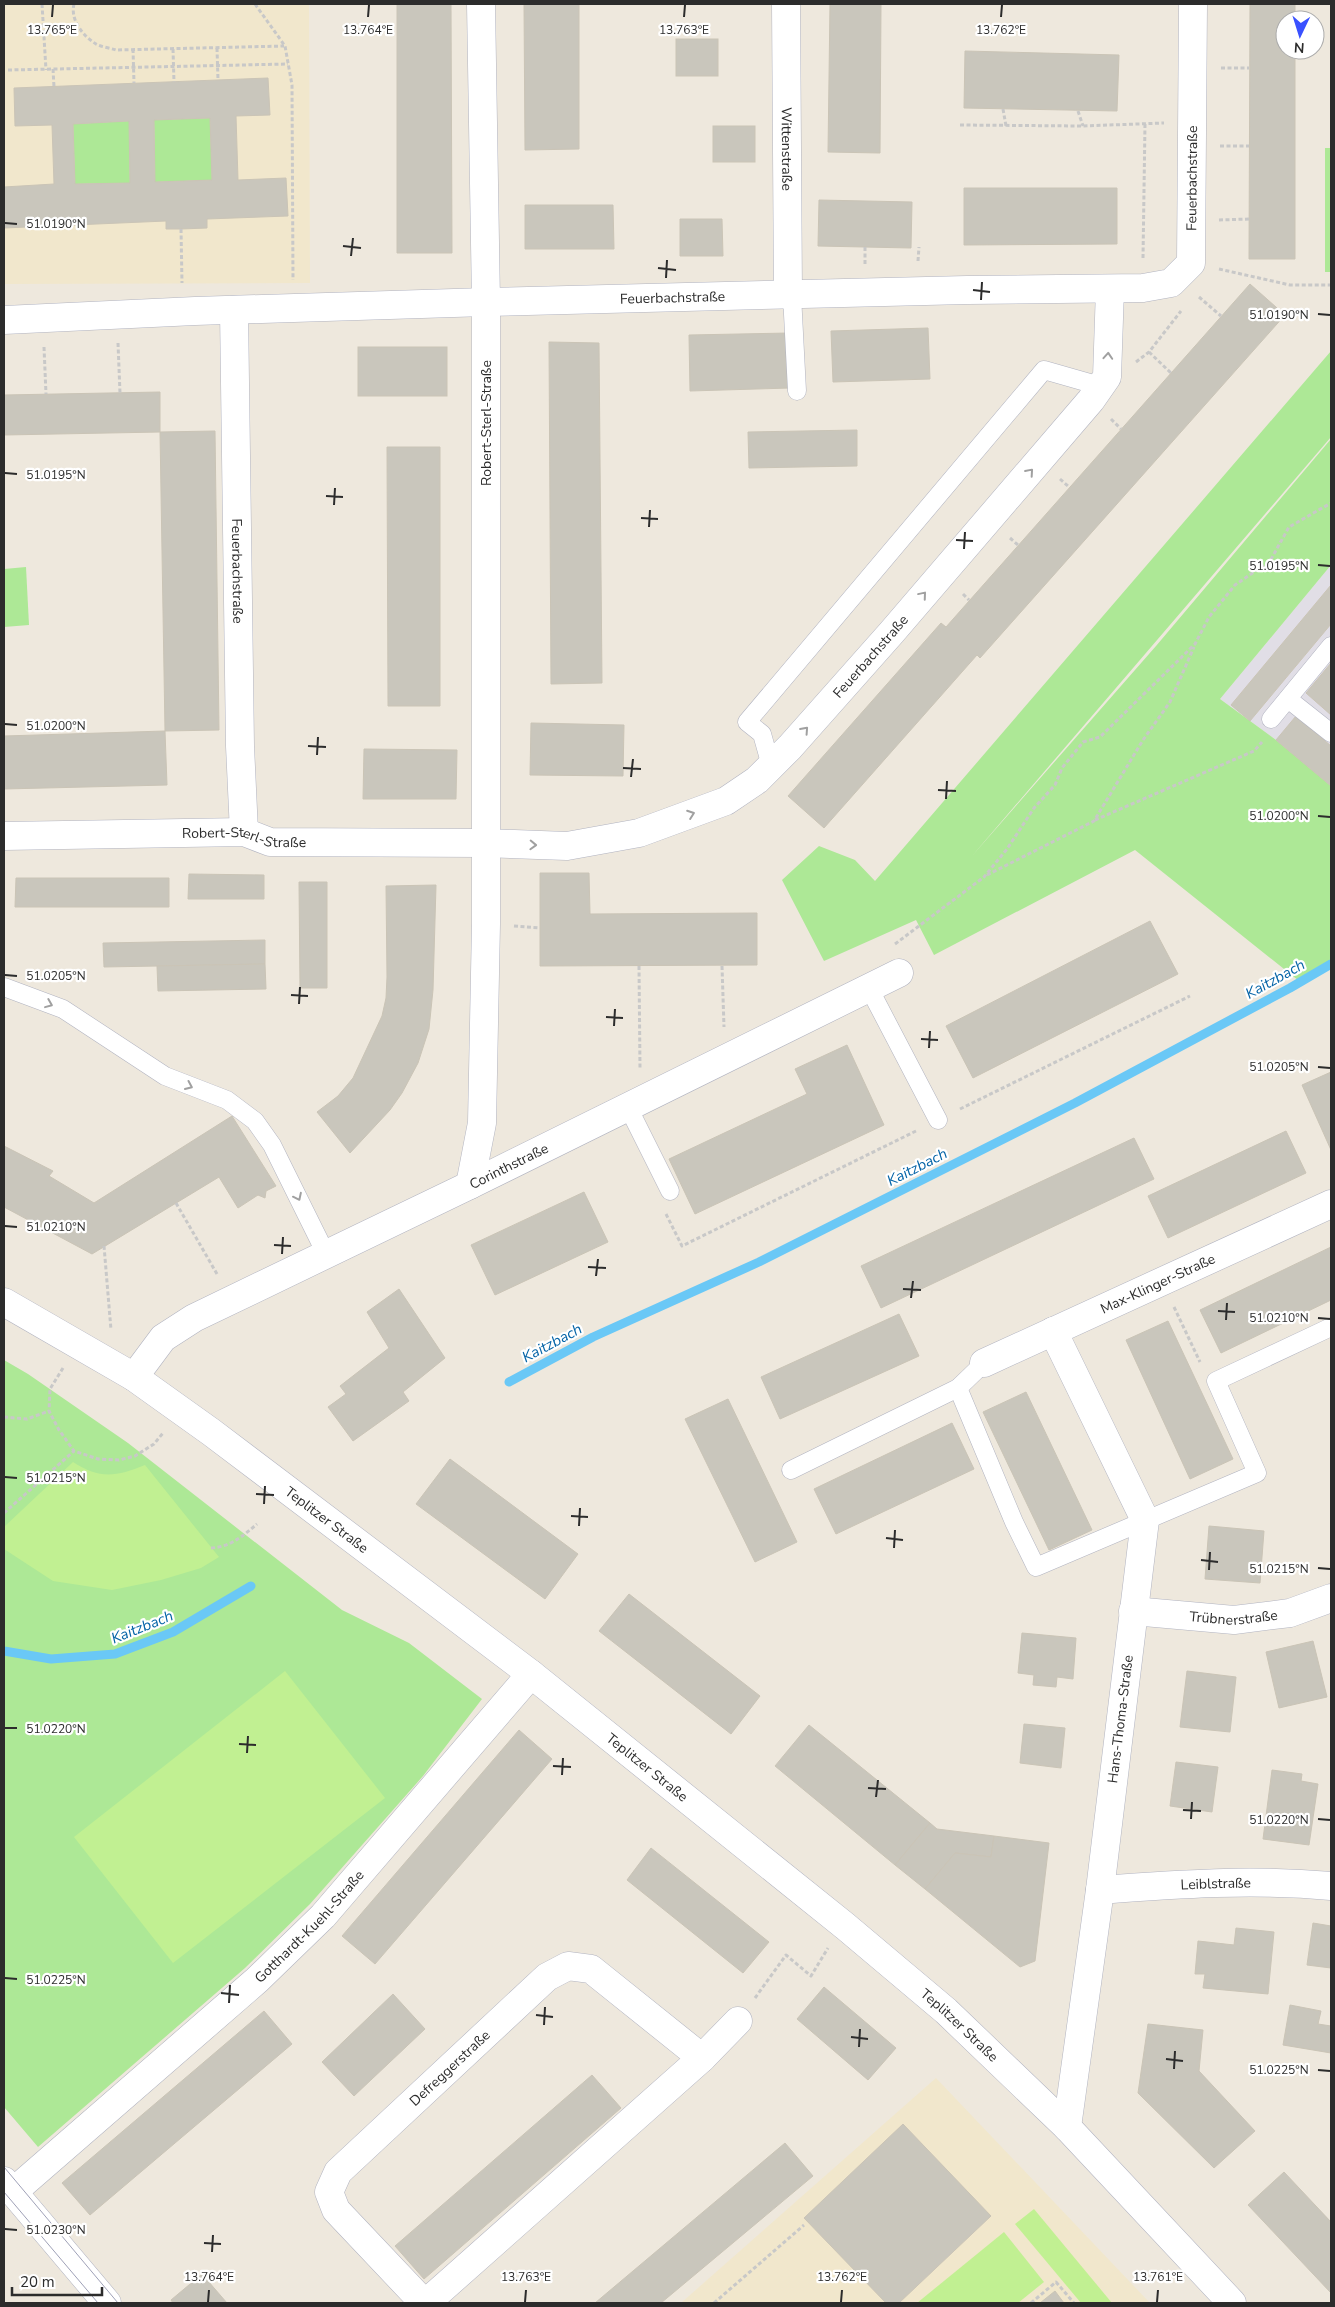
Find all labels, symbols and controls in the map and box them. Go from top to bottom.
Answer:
north arrow [1275,10,1325,60]
text: 13.765°E [27,22,77,38]
text: 13.764°E [343,22,393,38]
text: 13.763°E [659,22,709,38]
text: 13.762°E [976,22,1026,38]
text: N [1293,38,1305,57]
street label: Wittenstraße [777,107,796,191]
street label: Feuerbachstraße [1182,126,1202,231]
text: 51.0190°N [26,216,86,232]
street label: Feuerbachstraße [620,287,725,309]
text: 51.0190°N [1249,307,1309,323]
one-way arrow [1103,352,1114,360]
street label: Robert-Sterl-Straße [477,360,496,486]
text: 51.0195°N [26,467,86,483]
one-way arrow [1024,469,1032,478]
street label: Feuerbachstraße [227,518,247,624]
text: 51.0195°N [1249,558,1309,574]
one-way arrow [917,591,926,600]
street label: Feuerbachstraße [829,611,913,702]
text: 51.0200°N [26,718,86,734]
one-way arrow [799,727,808,736]
text: 51.0200°N [1249,808,1309,824]
one-way arrow [686,810,695,820]
street label: Robert-Sterl-Straße [182,823,306,852]
one-way arrow [529,839,537,850]
water label: Kaitzbach [1242,954,1308,1004]
text: 51.0205°N [26,968,86,984]
one-way arrow [45,998,53,1008]
text: 51.0205°N [1249,1059,1309,1075]
one-way arrow [184,1079,193,1090]
street label: Corinthstraße [466,1139,552,1194]
water label: Kaitzbach [883,1143,951,1191]
one-way arrow [292,1191,302,1200]
text: 51.0210°N [26,1219,86,1235]
street label: Max-Klinger-Straße [1097,1249,1218,1318]
text: 51.0210°N [1249,1310,1309,1326]
water label: Kaitzbach [519,1319,585,1367]
text: 51.0215°N [26,1470,86,1486]
street label: Teplitzer Straße [281,1482,372,1558]
text: 51.0215°N [1249,1561,1309,1577]
water label: Kaitzbach [108,1606,176,1648]
street label: Trübnerstraße [1188,1606,1279,1630]
street label: Hans-Thoma-Straße [1103,1654,1138,1784]
text: 51.0220°N [26,1721,86,1737]
street label: Teplitzer Straße [602,1729,692,1806]
text: 51.0220°N [1249,1812,1309,1828]
street label: Gotthardt-Kuehl-Straße [250,1866,368,1987]
street label: Leiblstraße [1180,1874,1251,1895]
text: 51.0225°N [26,1972,86,1988]
street label: Teplitzer Straße [916,1985,1002,2066]
street label: Defreggerstraße [406,2026,494,2111]
text: 51.0225°N [1249,2062,1309,2078]
text: 51.0230°N [26,2222,86,2238]
scale bar [12,2264,102,2296]
text: 13.764°E [184,2269,234,2285]
text: 13.763°E [501,2269,551,2285]
text: 13.762°E [817,2269,867,2285]
text: 13.761°E [1133,2269,1183,2285]
text: 20 m [20,2272,55,2292]

